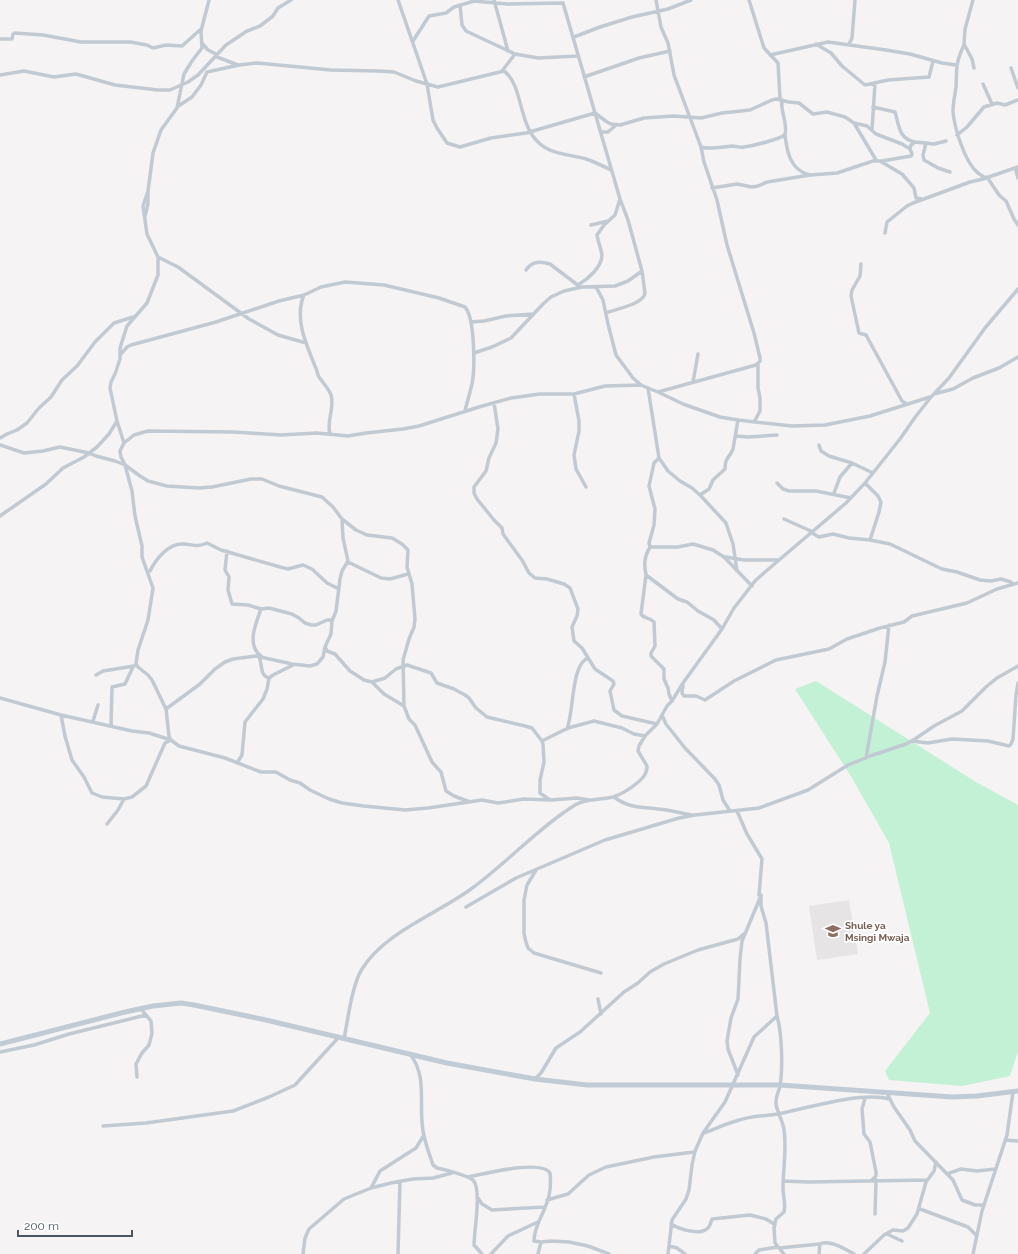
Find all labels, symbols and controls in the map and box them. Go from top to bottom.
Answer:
place label: Shule ya Msingi Mwaja [845,920,910,943]
school or university icon: Shule ya Msingi Mwaja [824,922,842,940]
scale bar [18,1212,132,1238]
text: 200 m [24,1219,59,1233]

